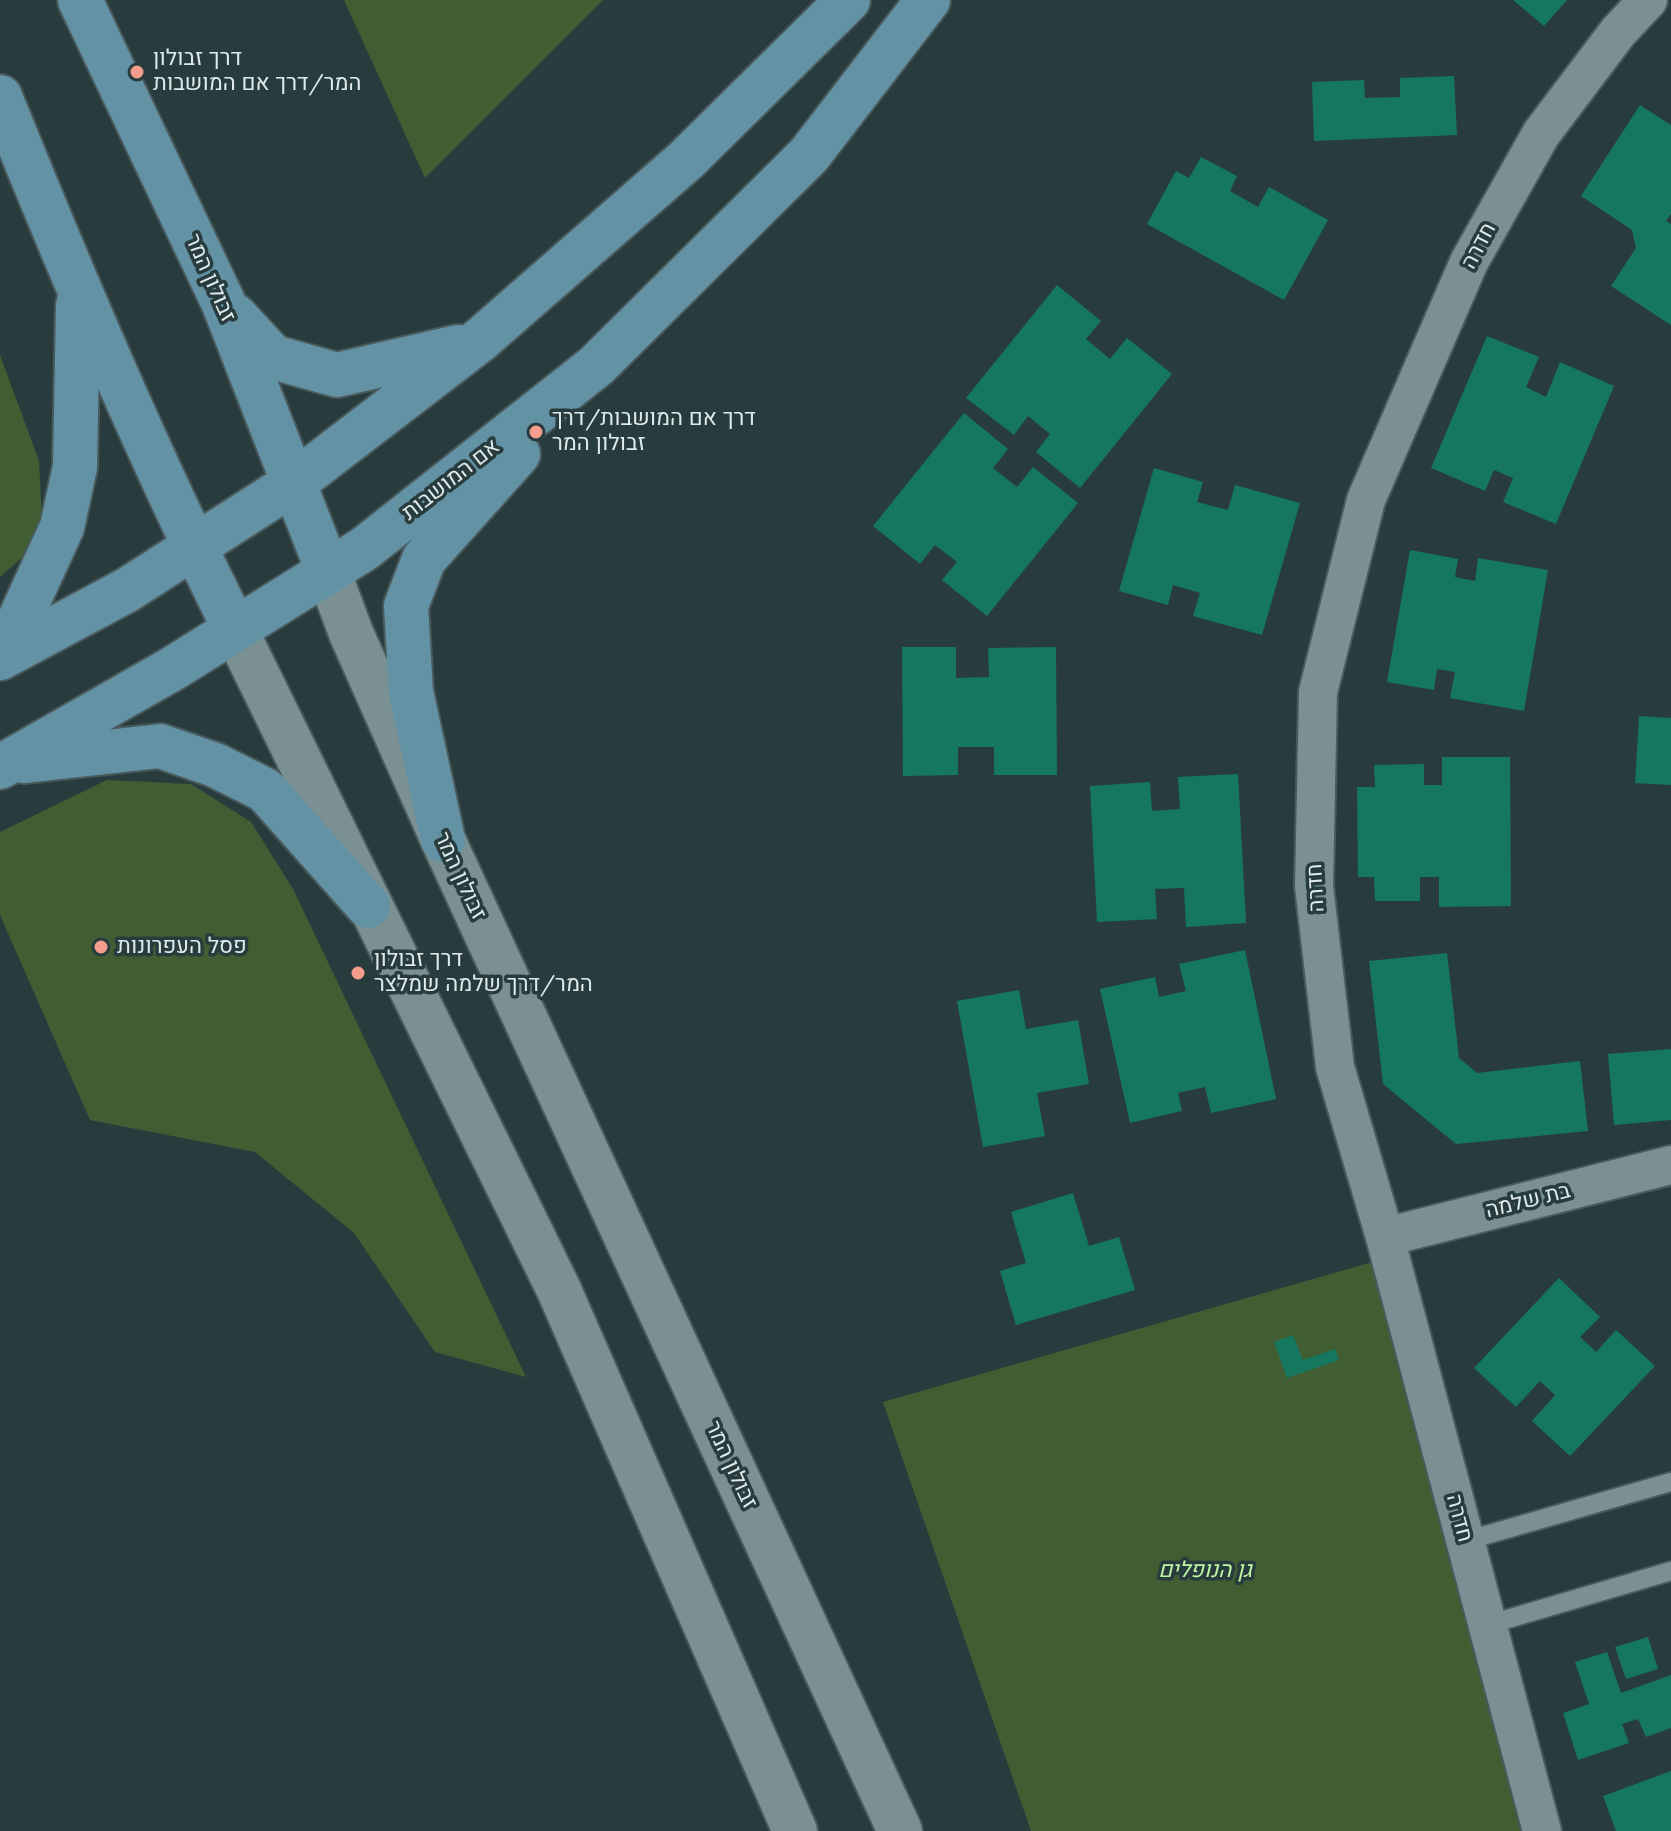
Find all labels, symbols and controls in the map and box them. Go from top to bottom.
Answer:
place label: דרך זבולון המר/דרך אם המושבות [153,46,361,98]
marker: דרך זבולון המר/דרך אם המושבות [128,63,146,81]
street label: חדרה [1456,218,1502,274]
street label: זבולון המר [179,230,241,326]
place label: דרך אם המושבות/דרך זבולון המר [552,406,756,458]
marker: דרך אם המושבות/דרך זבולון המר [527,423,545,441]
street label: אם המושבות [397,434,505,526]
street label: זבולון המר [428,828,492,924]
street label: חדרה [1302,863,1330,913]
place label: פסל העפרונות [117,934,247,960]
marker: פסל העפרונות [92,938,110,956]
place label: דרך זבולון המר/דרך שלמה שמלצר [374,947,593,998]
marker: דרך זבולון המר/דרך שלמה שמלצר [349,964,367,982]
street label: בת שלמה [1483,1178,1573,1224]
street label: זבולון המר [699,1417,763,1513]
street label: חדרה [1440,1491,1478,1545]
park label: גן הנופלים [1158,1558,1252,1584]

